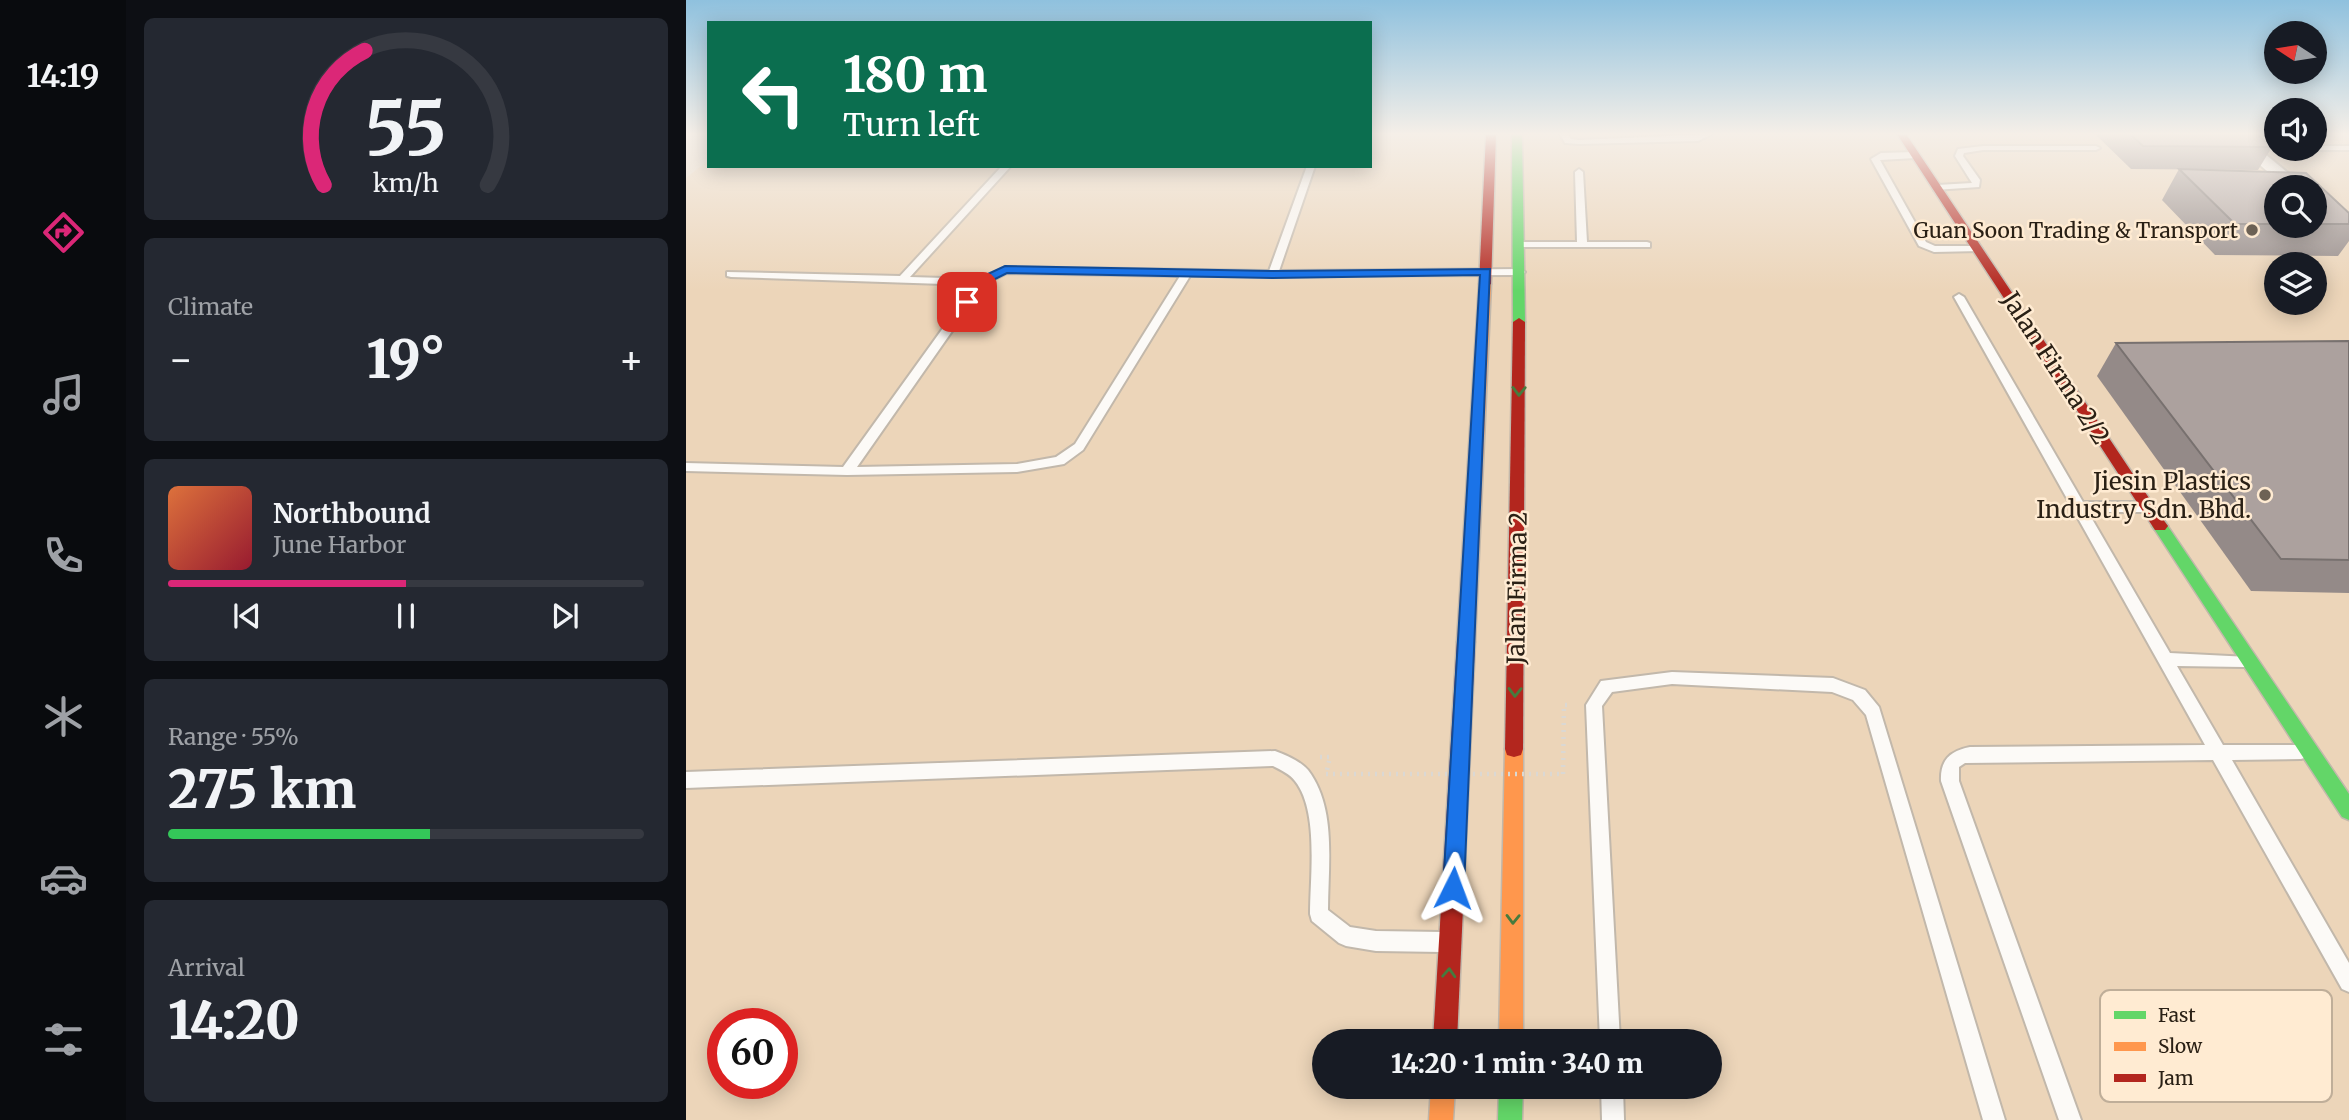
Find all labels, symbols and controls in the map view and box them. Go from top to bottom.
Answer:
north arrow [2264,21,2328,84]
map controls [2264,21,2327,315]
text: 180 m [843,44,988,105]
icon: left [728,49,819,140]
text: 14:19 [27,56,99,96]
text: 55 [365,84,447,176]
button: sound [2264,98,2327,161]
text: Turn left [843,105,980,145]
text: km/h [373,167,439,199]
button: search [2264,175,2327,238]
icon: directions [39,208,88,257]
place label: Guan Soon Trading & Transport [1914,217,2238,244]
marker: Guan Soon Trading & Transport [2244,222,2260,238]
button: layers [2264,252,2327,315]
pin [937,272,997,332]
icon: arrive [948,283,986,321]
street label: Jalan Firma 2/2 [1995,285,2117,450]
text: Climate [168,292,253,321]
text: 19° [367,327,445,392]
text: − [168,336,193,383]
text: + [619,336,644,383]
icon: music [39,370,88,419]
one-way arrow [1511,386,1527,397]
place label: Jiesin Plastics Industry Sdn. Bhd. [2036,466,2251,525]
marker: Jiesin Plastics Industry Sdn. Bhd. [2257,487,2273,503]
text: Northbound [273,497,431,530]
street label: Jalan Firma 2 [1500,511,1534,666]
text: June Harbor [273,530,406,559]
icon: phone [39,531,88,580]
icon: previous [228,597,266,635]
icon: pause [387,597,425,635]
icon: next [546,597,584,635]
one-way arrow [1508,687,1523,698]
icon: climate [39,692,88,741]
text: Range · 55% [168,722,299,751]
text: 275 km [168,757,356,822]
position arrow [1416,851,1490,925]
icon: car [39,854,88,903]
one-way arrow [1505,915,1521,925]
text: Arrival [168,953,245,982]
one-way arrow [1441,967,1456,978]
text: 14:20 [168,988,300,1053]
legend [2100,990,2332,1102]
text: Fast [2158,1003,2196,1027]
speed limit sign: 60 [707,1008,798,1099]
icon: filters [39,1015,88,1064]
text: Slow [2158,1034,2203,1058]
text: 14:20 · 1 min · 340 m [1391,1047,1643,1080]
text: Jam [2157,1066,2194,1090]

